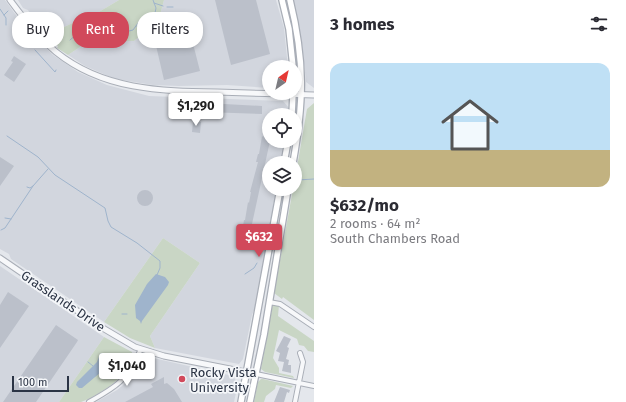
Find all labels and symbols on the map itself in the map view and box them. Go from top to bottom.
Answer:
north arrow [262,60,302,100]
pin: $1,290 [163,93,229,127]
pin: $632 [235,224,283,258]
street label: Grasslands Drive [18,267,108,335]
pin: $1,040 [94,353,160,387]
place label: Rocky Vista University [190,365,257,395]
scale bar [12,374,69,393]
marker: Rocky Vista University [177,374,187,384]

